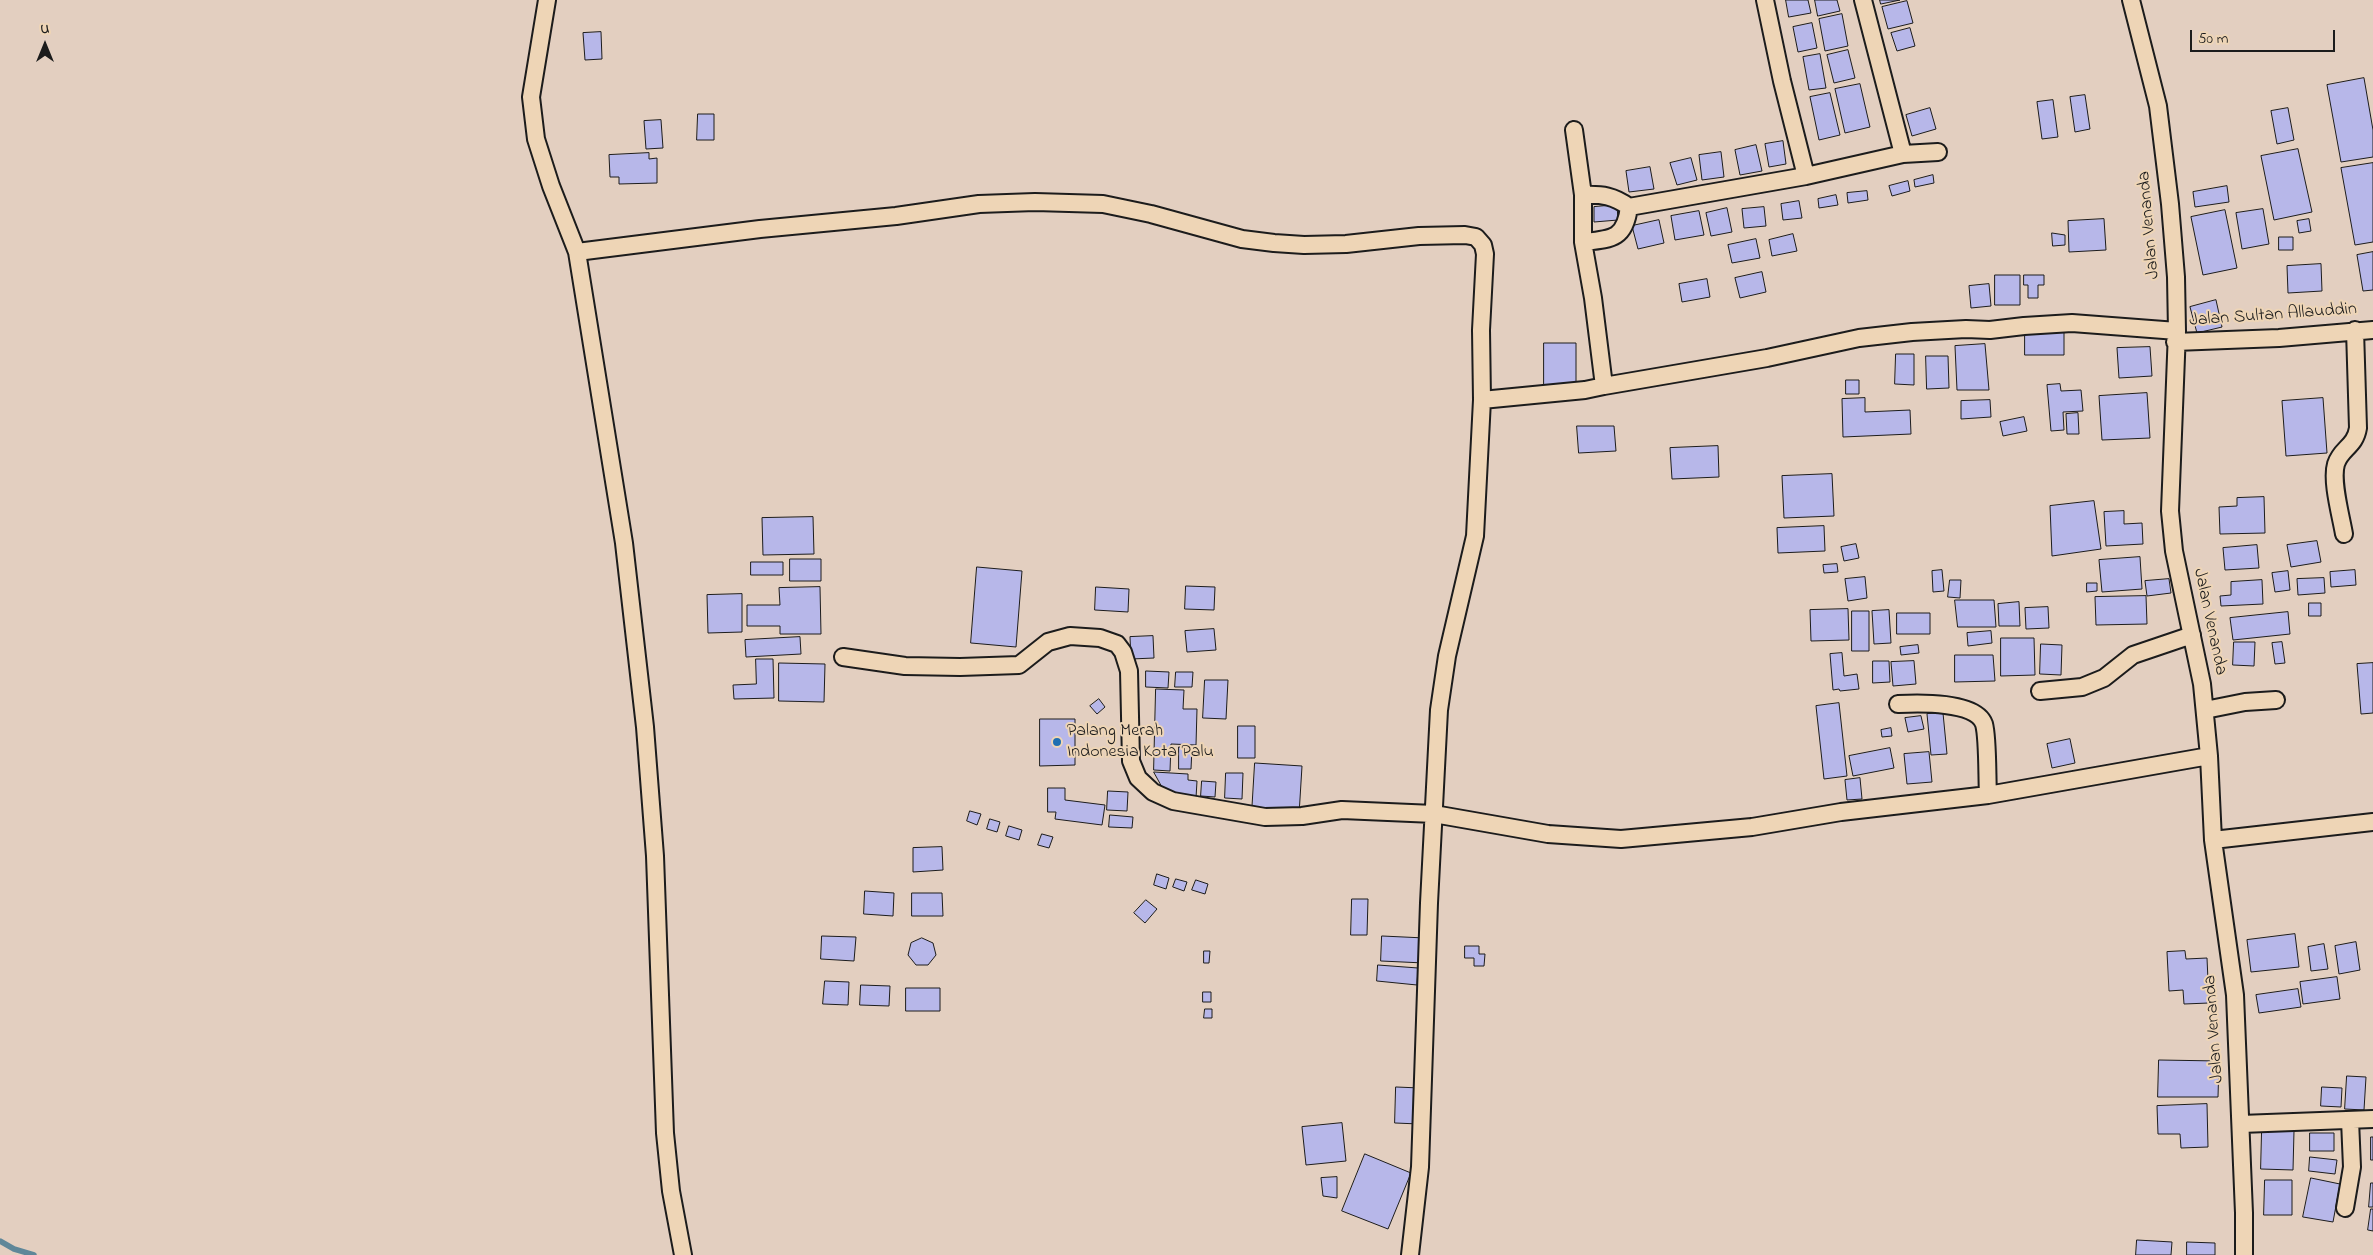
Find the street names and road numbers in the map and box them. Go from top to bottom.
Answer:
street label: Jalan Venanda [2135,170,2165,280]
street label: Jalan Sultan Allauddin [2188,299,2358,333]
street label: Jalan Venanda [2187,567,2231,677]
street label: Jalan Venanda [2200,974,2230,1084]

